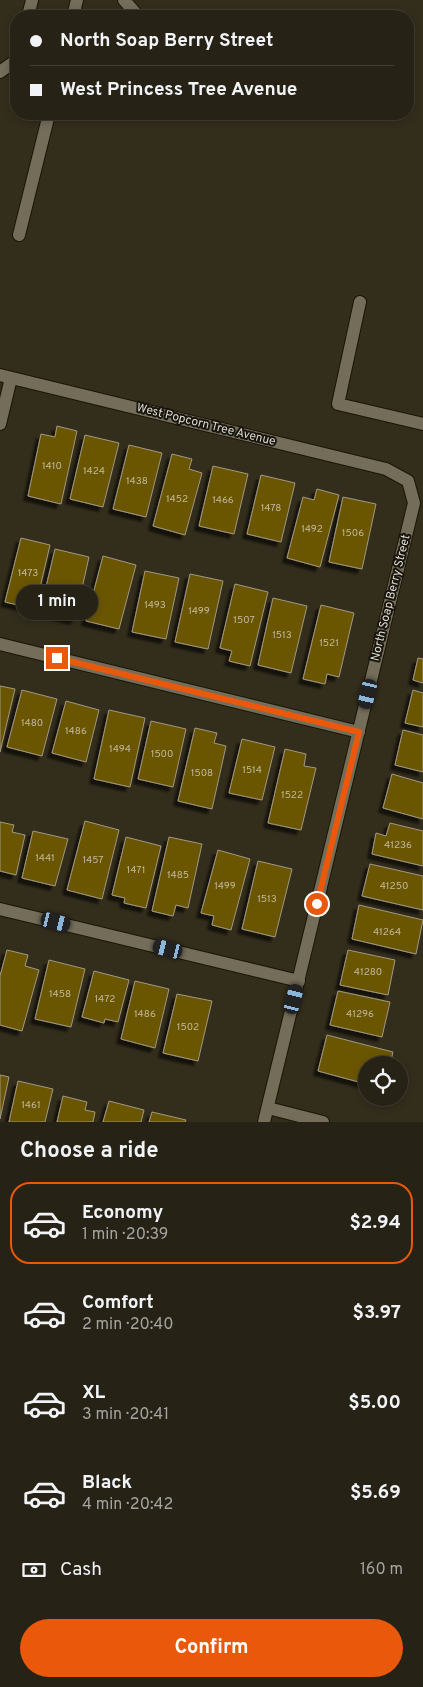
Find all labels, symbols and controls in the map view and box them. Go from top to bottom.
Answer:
text: North Soap Berry Street [60,29,274,53]
text: West Princess Tree Avenue [60,78,297,102]
street label: West Popcorn Tree Avenue [135,400,277,450]
house number: 1410 [42,460,62,473]
house number: 1424 [83,465,105,478]
house number: 1438 [126,475,148,488]
house number: 1452 [166,493,188,506]
house number: 1466 [212,494,234,507]
house number: 1478 [261,502,281,515]
house number: 1492 [301,523,323,536]
house number: 1506 [342,527,364,540]
street label: North Soap Berry Street [368,533,414,663]
house number: 1473 [18,567,38,580]
callout: 1 min [16,586,98,620]
text: 1 min [38,592,76,612]
house number: 1493 [144,599,166,612]
house number: 1499 [188,605,210,618]
house number: 1507 [233,614,255,627]
house number: 1513 [272,629,292,642]
house number: 1521 [319,637,339,650]
route end [46,647,68,669]
car [357,678,378,710]
house number: 1480 [21,717,43,730]
house number: 1486 [65,725,87,738]
house number: 1494 [109,743,131,756]
house number: 1500 [151,748,173,761]
house number: 1514 [242,764,262,777]
house number: 1508 [191,767,213,780]
house number: 1522 [281,789,303,802]
house number: 41236 [384,839,412,852]
house number: 1441 [35,852,55,865]
house number: 1457 [82,854,104,867]
house number: 1471 [127,864,145,877]
house number: 1485 [167,869,189,882]
house number: 1499 [214,880,236,893]
house number: 41250 [380,880,408,893]
house number: 1513 [257,893,277,906]
route start [306,893,328,915]
car [39,911,72,933]
house number: 41264 [373,926,401,939]
car [151,938,184,960]
house number: 41280 [354,966,382,979]
car [283,983,304,1015]
house number: 1458 [49,988,71,1001]
house number: 1472 [95,993,115,1006]
house number: 1486 [134,1008,156,1021]
house number: 41296 [346,1008,374,1021]
house number: 1502 [177,1021,199,1034]
map controls [358,1056,408,1106]
button: locate [358,1056,408,1106]
house number: 1461 [21,1099,41,1112]
text: Choose a ride [20,1138,158,1165]
icon: car [22,1201,67,1246]
text: Economy [82,1201,163,1225]
text: $2.94 [349,1211,401,1235]
text: 1 min · 20:39 [82,1225,168,1245]
icon: car [22,1291,67,1336]
text: Comfort [82,1291,154,1315]
text: $3.97 [352,1301,401,1325]
text: 2 min · 20:40 [82,1315,174,1335]
icon: car [22,1381,67,1426]
text: XL [82,1381,105,1405]
text: $5.00 [348,1391,401,1415]
text: 3 min · 20:41 [82,1405,169,1425]
icon: car [22,1471,67,1516]
text: Black [82,1471,132,1495]
text: $5.69 [350,1481,401,1505]
text: 4 min · 20:42 [82,1495,173,1515]
icon: cash [20,1556,48,1584]
text: Cash [60,1558,102,1582]
text: 160 m [360,1560,403,1580]
button: Confirm [20,1619,403,1677]

